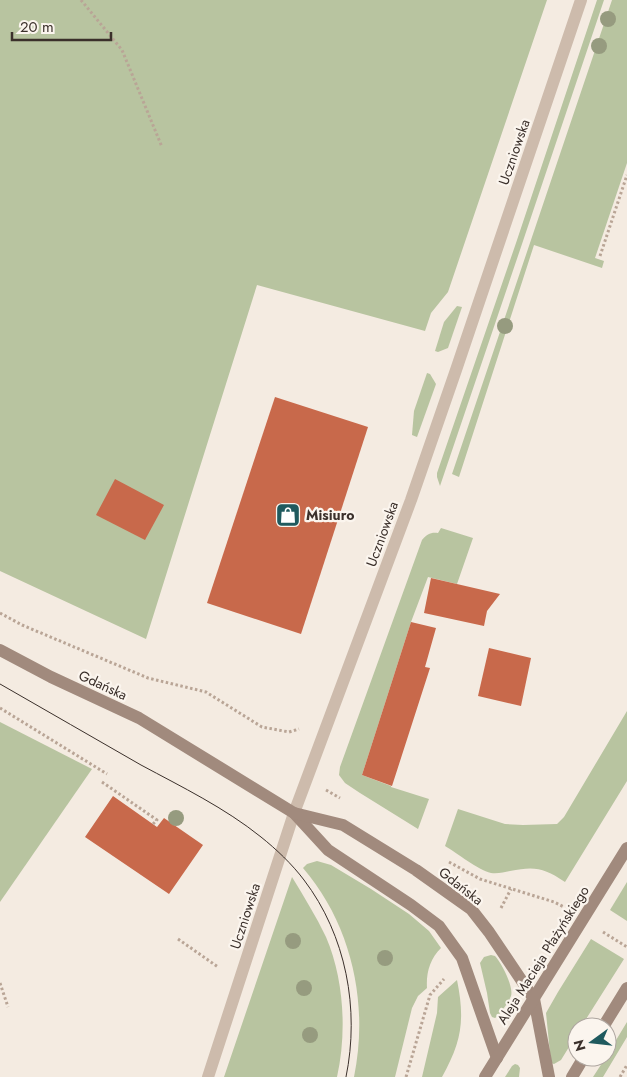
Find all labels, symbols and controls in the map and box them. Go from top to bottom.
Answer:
scale bar [12,10,111,42]
text: 20 m [20,16,54,38]
street label: Uczniowska [493,116,535,188]
street label: Uczniowska [361,498,403,570]
shop icon: Misiuro [275,502,301,528]
place label: Misiuro [306,505,354,525]
street label: Gdańska [75,665,131,705]
street label: Gdańska [435,862,487,910]
street label: Uczniowska [225,880,265,952]
street label: Aleja Macieja Płażyńskiego [492,882,594,1028]
north arrow [567,1017,617,1067]
text: N [568,1037,591,1053]

